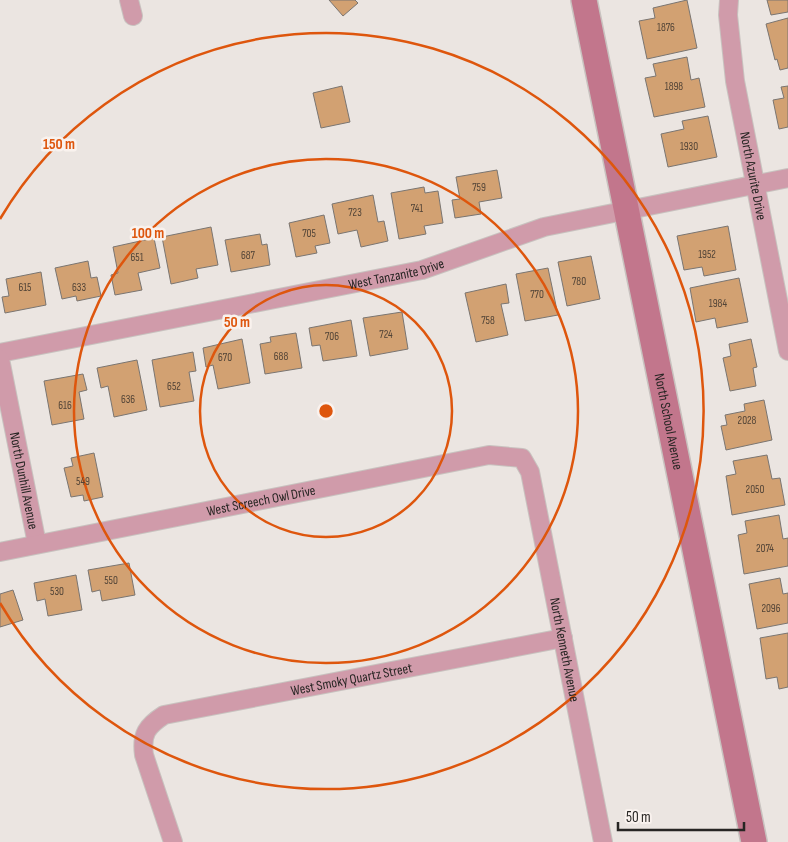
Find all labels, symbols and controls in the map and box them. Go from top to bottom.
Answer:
house number: 1876 [657,21,675,34]
house number: 1898 [665,80,683,93]
street label: North Azurite Drive [736,130,770,222]
text: 150 m [43,135,75,154]
house number: 1930 [680,140,698,153]
house number: 759 [472,181,486,194]
house number: 741 [411,202,423,215]
house number: 723 [348,206,362,219]
text: 100 m [132,224,164,243]
house number: 705 [302,227,316,240]
house number: 1952 [698,248,716,261]
house number: 687 [241,249,256,262]
house number: 651 [130,251,144,264]
street label: West Tanzanite Drive [347,255,447,293]
house number: 780 [572,275,586,288]
house number: 615 [18,281,32,294]
house number: 633 [72,281,86,294]
house number: 770 [530,288,544,301]
house number: 1984 [709,297,728,310]
text: 50 m [224,313,250,332]
house number: 758 [481,314,495,327]
house number: 724 [379,328,393,341]
house number: 706 [325,330,339,343]
house number: 688 [274,350,288,363]
house number: 670 [218,351,232,364]
street label: North School Avenue [651,372,687,471]
house number: 652 [167,380,181,393]
house number: 636 [121,393,135,406]
house number: 616 [58,399,72,412]
centre of rings [317,402,335,420]
house number: 2028 [738,414,757,427]
street label: North Dunhill Avenue [6,431,42,531]
house number: 549 [76,475,90,488]
street label: West Screech Owl Drive [205,482,317,520]
house number: 2050 [746,483,764,496]
house number: 2074 [756,542,774,555]
house number: 550 [104,574,118,587]
house number: 530 [50,585,64,598]
street label: North Kenneth Avenue [546,596,583,703]
house number: 2096 [761,602,781,615]
street label: West Smoky Quartz Street [289,659,414,699]
scale bar [618,800,744,832]
text: 50 m [626,808,651,827]

